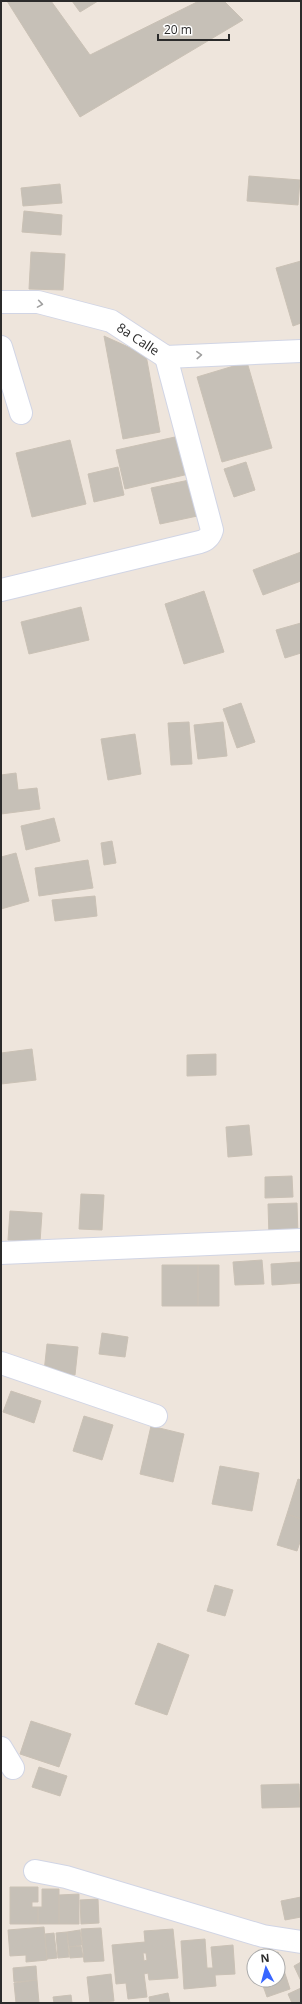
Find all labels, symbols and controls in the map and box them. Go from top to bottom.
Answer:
scale bar [158,16,229,42]
text: 20 m [164,21,192,38]
one-way arrow [37,299,43,307]
street label: 8a Calle [113,318,163,359]
one-way arrow [196,351,202,360]
north arrow [246,1948,286,1988]
text: N [260,1950,270,1965]

